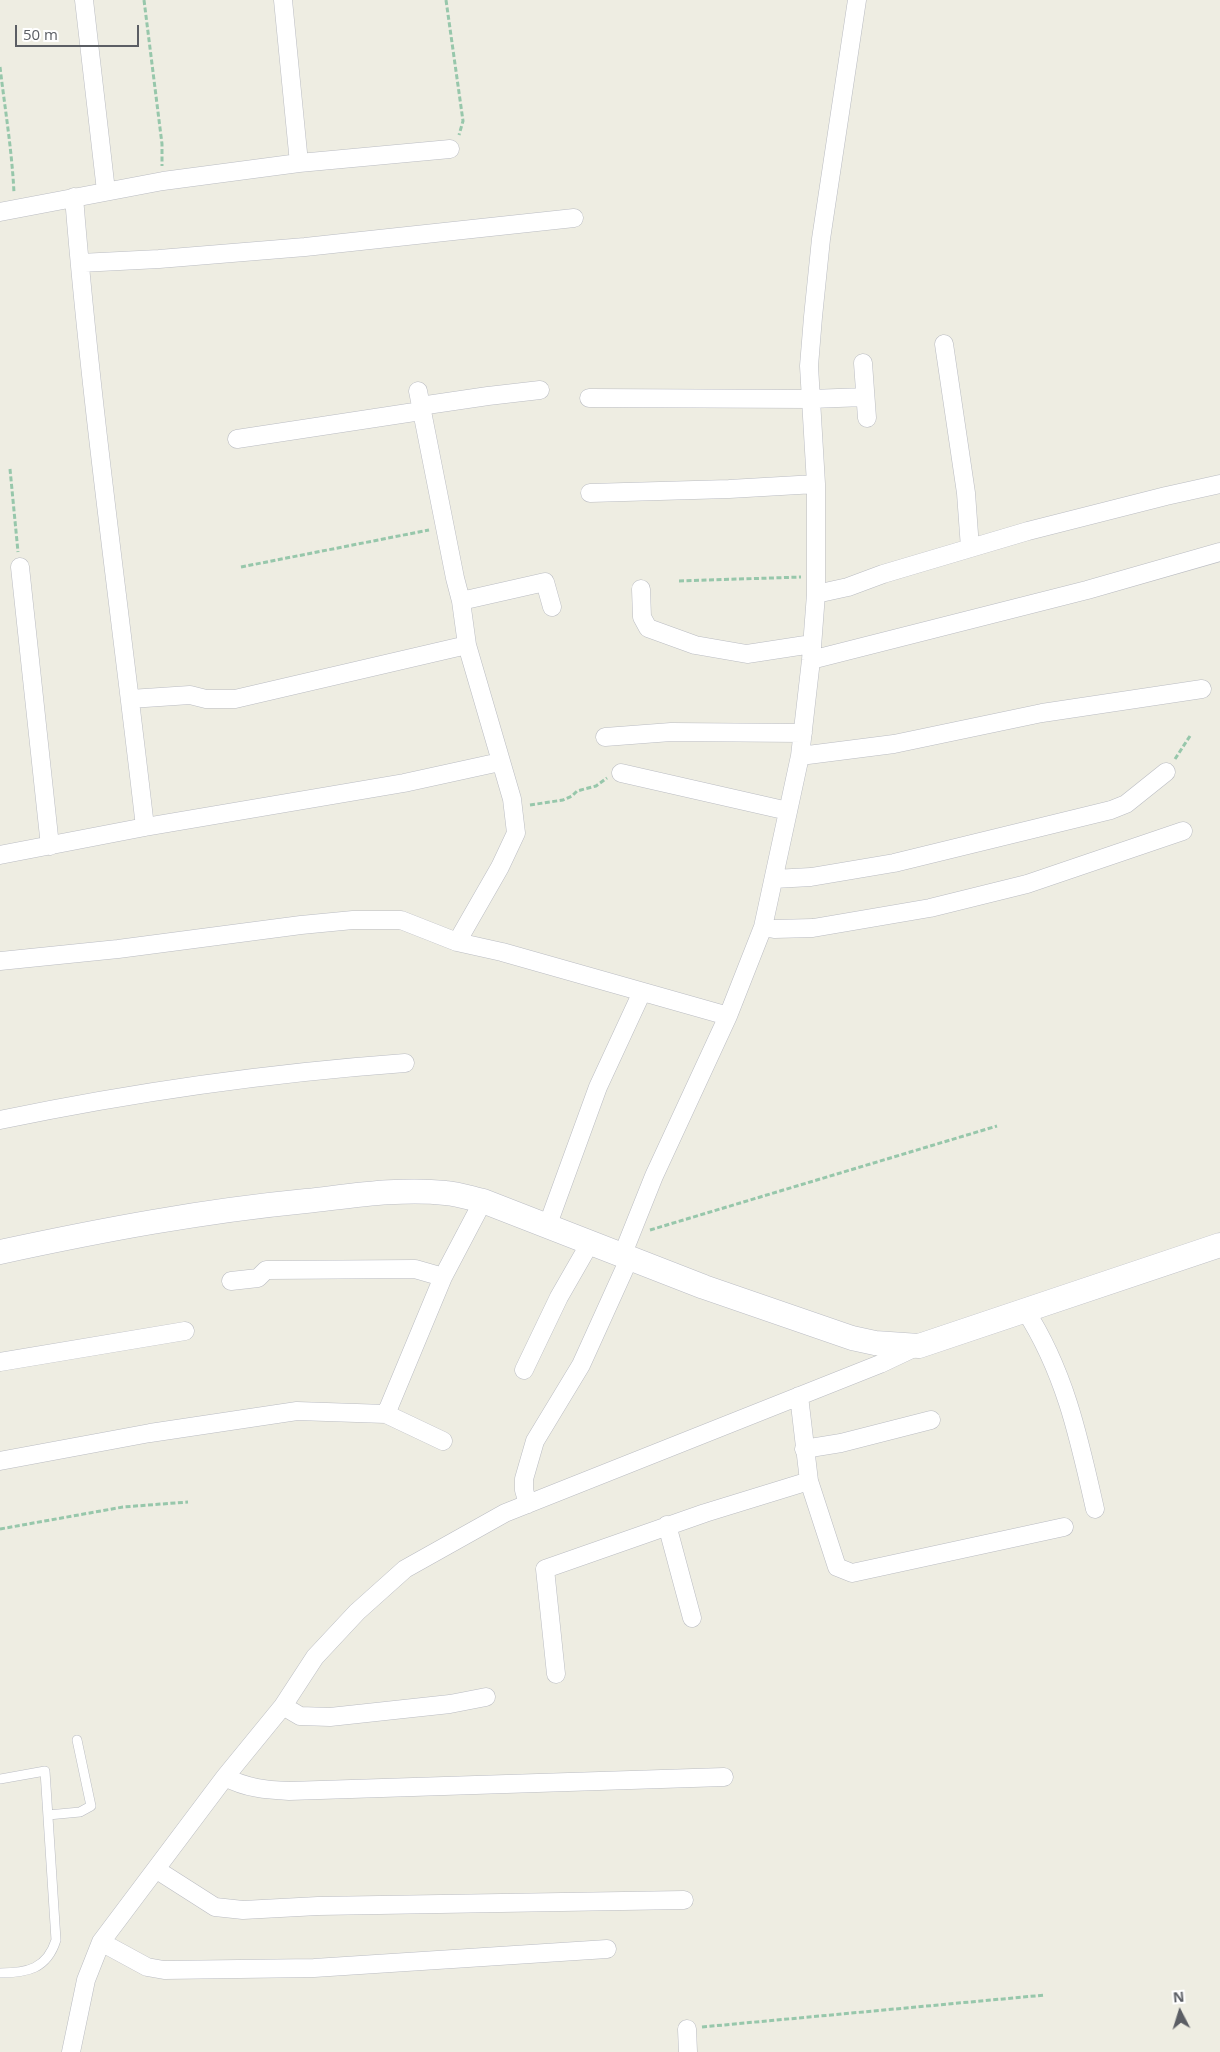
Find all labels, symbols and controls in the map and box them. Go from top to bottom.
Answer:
scale bar [18,15,141,47]
text: 50 m [23,24,58,44]
north arrow [1155,1987,1205,2037]
text: N [1172,1987,1185,2007]

